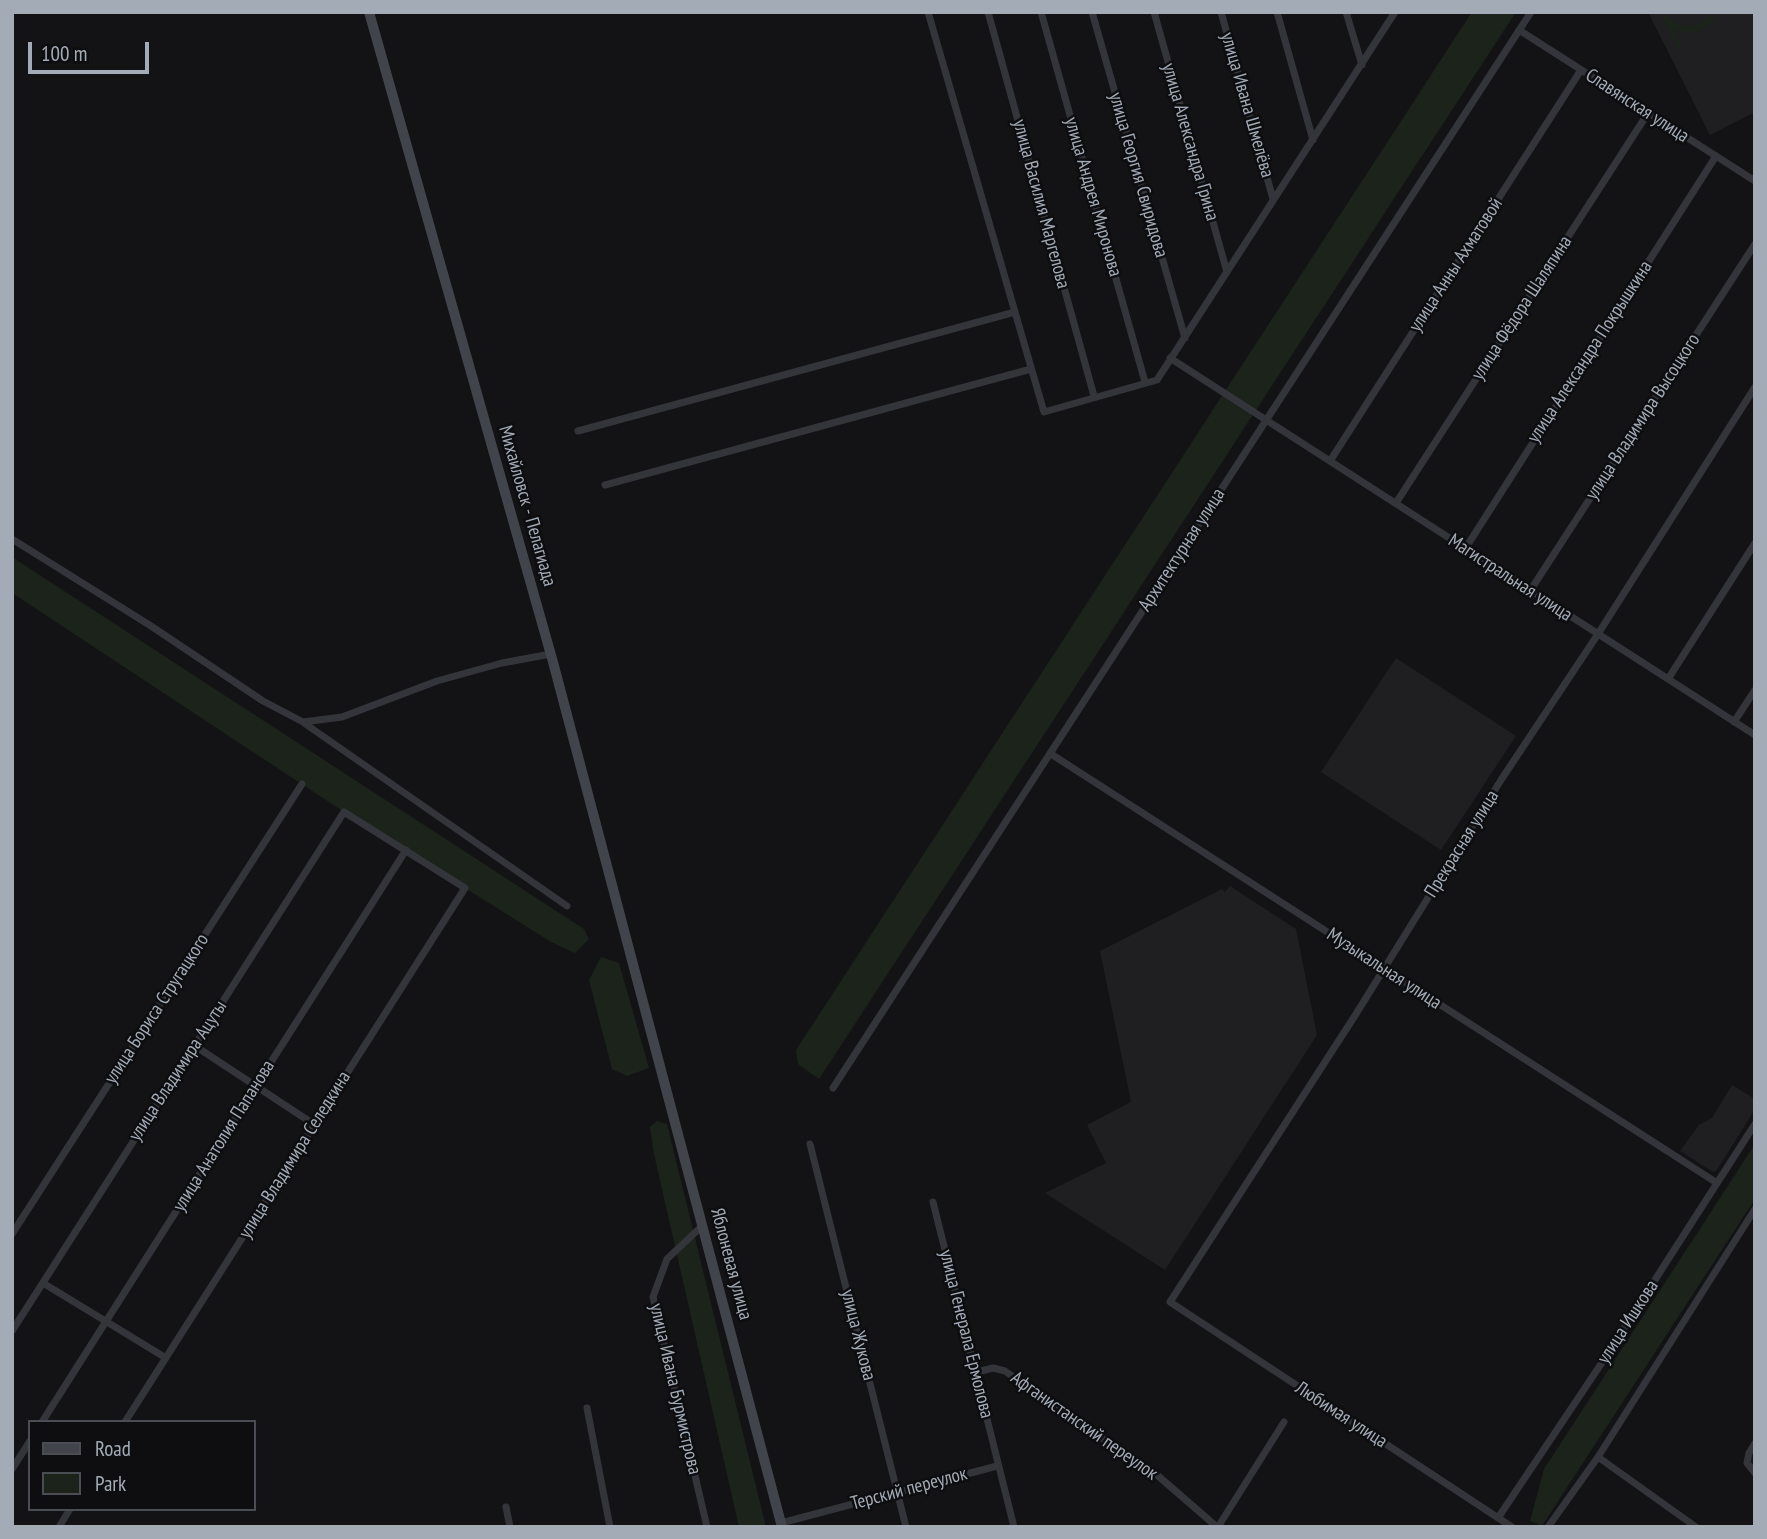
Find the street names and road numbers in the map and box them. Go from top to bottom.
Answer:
street label: улица Ивана Шмелёва [1215,30,1279,180]
street label: улица Александра Грина [1157,61,1223,223]
street label: Славянская улица [1581,64,1693,148]
street label: улица Георгия Свиридова [1104,90,1172,260]
street label: улица Андрея Миронова [1059,115,1127,279]
street label: улица Василия Маргелова [1007,117,1075,291]
street label: улица Анны Ахматовой [1404,194,1508,336]
street label: улица Фёдора Шаляпина [1467,232,1577,384]
street label: улица Александра Покрышкина [1523,257,1657,447]
street label: улица Владимира Высоцкого [1581,330,1705,504]
street label: Михайловск - Пелагиада [493,423,561,589]
street label: Архитектурная улица [1134,484,1230,616]
street label: Магистральная улица [1444,529,1576,627]
street label: Прекрасная улица [1420,786,1504,902]
street label: Музыкальная улица [1322,923,1446,1015]
street label: улица Бориса Стругацкого [100,930,214,1088]
street label: улица Владимира Ацуты [124,996,232,1146]
street label: улица Анатолия Папанова [168,1056,280,1216]
street label: улица Владимира Селедкина [234,1067,356,1243]
street label: Яблоневая улица [705,1206,757,1322]
street label: улица Генерала Ермолова [934,1247,998,1421]
street label: улица Ишкова [1592,1276,1664,1368]
street label: улица Жукова [836,1287,880,1383]
street label: улица Ивана Бурмистрова [644,1301,706,1477]
street label: Афганистанский переулок [1006,1367,1162,1485]
street label: Любимая улица [1291,1377,1391,1453]
street label: Терский переулок [848,1463,970,1515]

